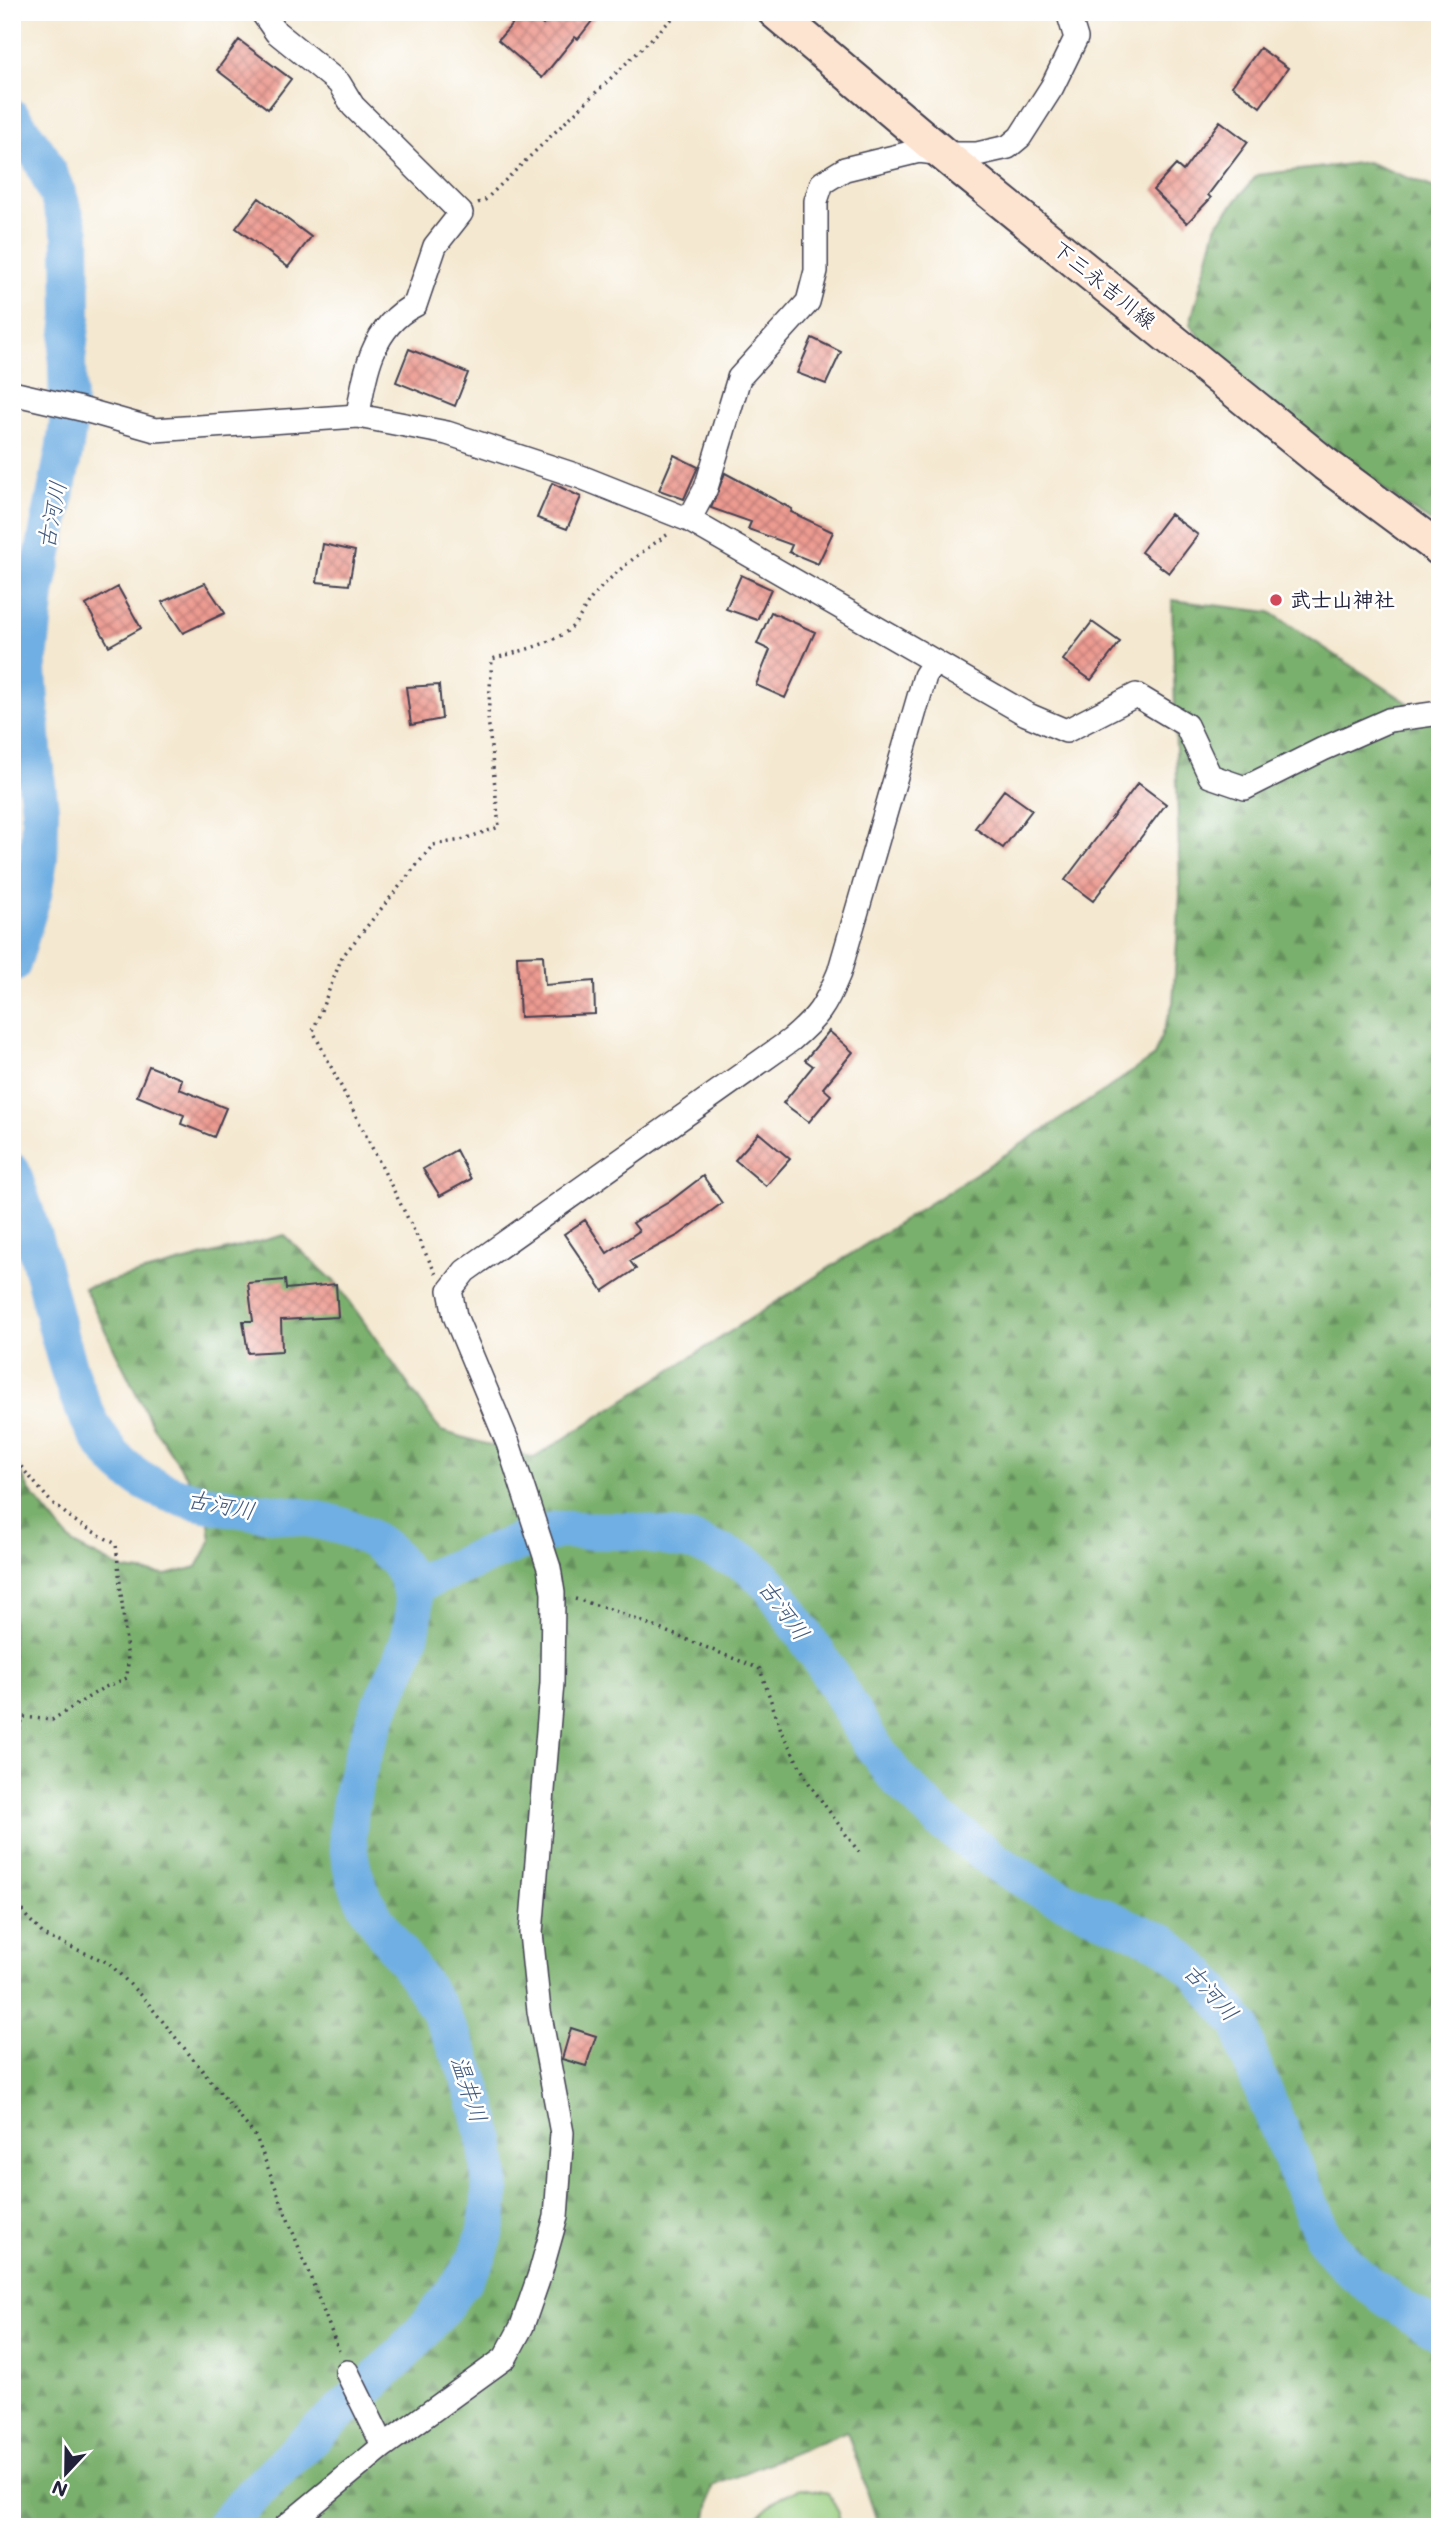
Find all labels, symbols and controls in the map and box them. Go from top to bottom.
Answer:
street label: 下三永吉川線 [1047,234,1162,334]
water label: 古河川 [30,478,72,552]
place label: 武士山神社 [1290,585,1395,612]
marker: 武士山神社 [1268,592,1284,608]
water label: 古河川 [184,1483,258,1525]
water label: 古河川 [752,1573,817,1646]
water label: 古河川 [1178,1956,1246,2027]
water label: 温井川 [445,2051,495,2126]
north arrow [32,2438,102,2508]
text: N [48,2475,71,2504]

